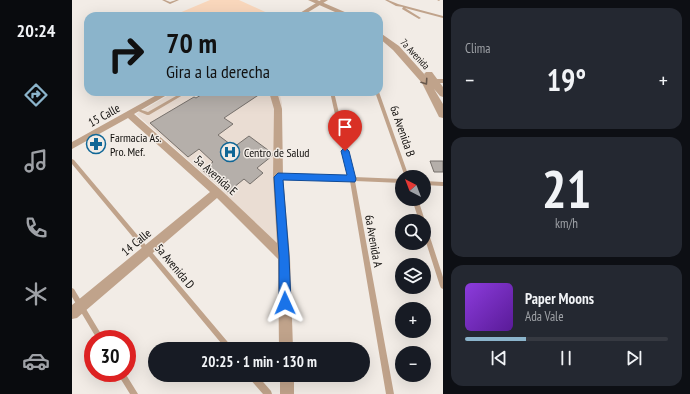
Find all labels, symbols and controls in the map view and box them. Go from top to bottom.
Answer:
text: 20:24 [17,19,55,42]
text: 70 m [166,24,217,61]
icon: right [100,28,152,80]
street label: 7a Avenida [397,36,433,72]
text: Clima [465,40,490,57]
text: Gira a la derecha [166,60,270,83]
text: 19° [547,60,586,99]
text: − [465,66,474,94]
text: + [659,66,668,94]
one-way arrow [420,78,428,85]
icon: directions [22,81,50,109]
street label: 15 Calle [85,100,123,130]
street label: 6a Avenida B [387,103,419,159]
pin [328,110,362,151]
icon: arrive [334,116,356,138]
place label: Farmacia As. Pro. Mef. [110,130,161,159]
pharmacy icon: Farmacia As. Pro. Mef. [85,133,107,155]
hospital icon: Centro de Salud [219,141,241,163]
place label: Centro de Salud [244,145,310,160]
icon: music [22,147,50,175]
street label: 5a Avenida E [191,152,241,198]
text: 21 [542,155,591,222]
north arrow [395,170,431,206]
map controls [395,170,431,382]
icon: phone [22,214,50,242]
street label: 6a Avenida A [362,214,386,269]
button: search [395,214,431,250]
text: km/h [555,215,578,232]
street label: 14 Calle [118,225,154,259]
street label: 5a Avenida D [152,240,198,292]
button: layers [395,258,431,294]
icon: climate [22,280,50,308]
position arrow [264,282,306,324]
text: Paper Moons [525,289,594,308]
button: + [395,302,431,338]
text: Ada Vale [525,308,564,325]
speed limit sign: 30 [84,330,136,382]
button: − [395,346,431,382]
icon: car [22,347,50,375]
icon: previous [488,347,510,369]
icon: pause [555,347,577,369]
icon: next [623,347,645,369]
text: 20:25 · 1 min · 130 m [201,352,317,371]

